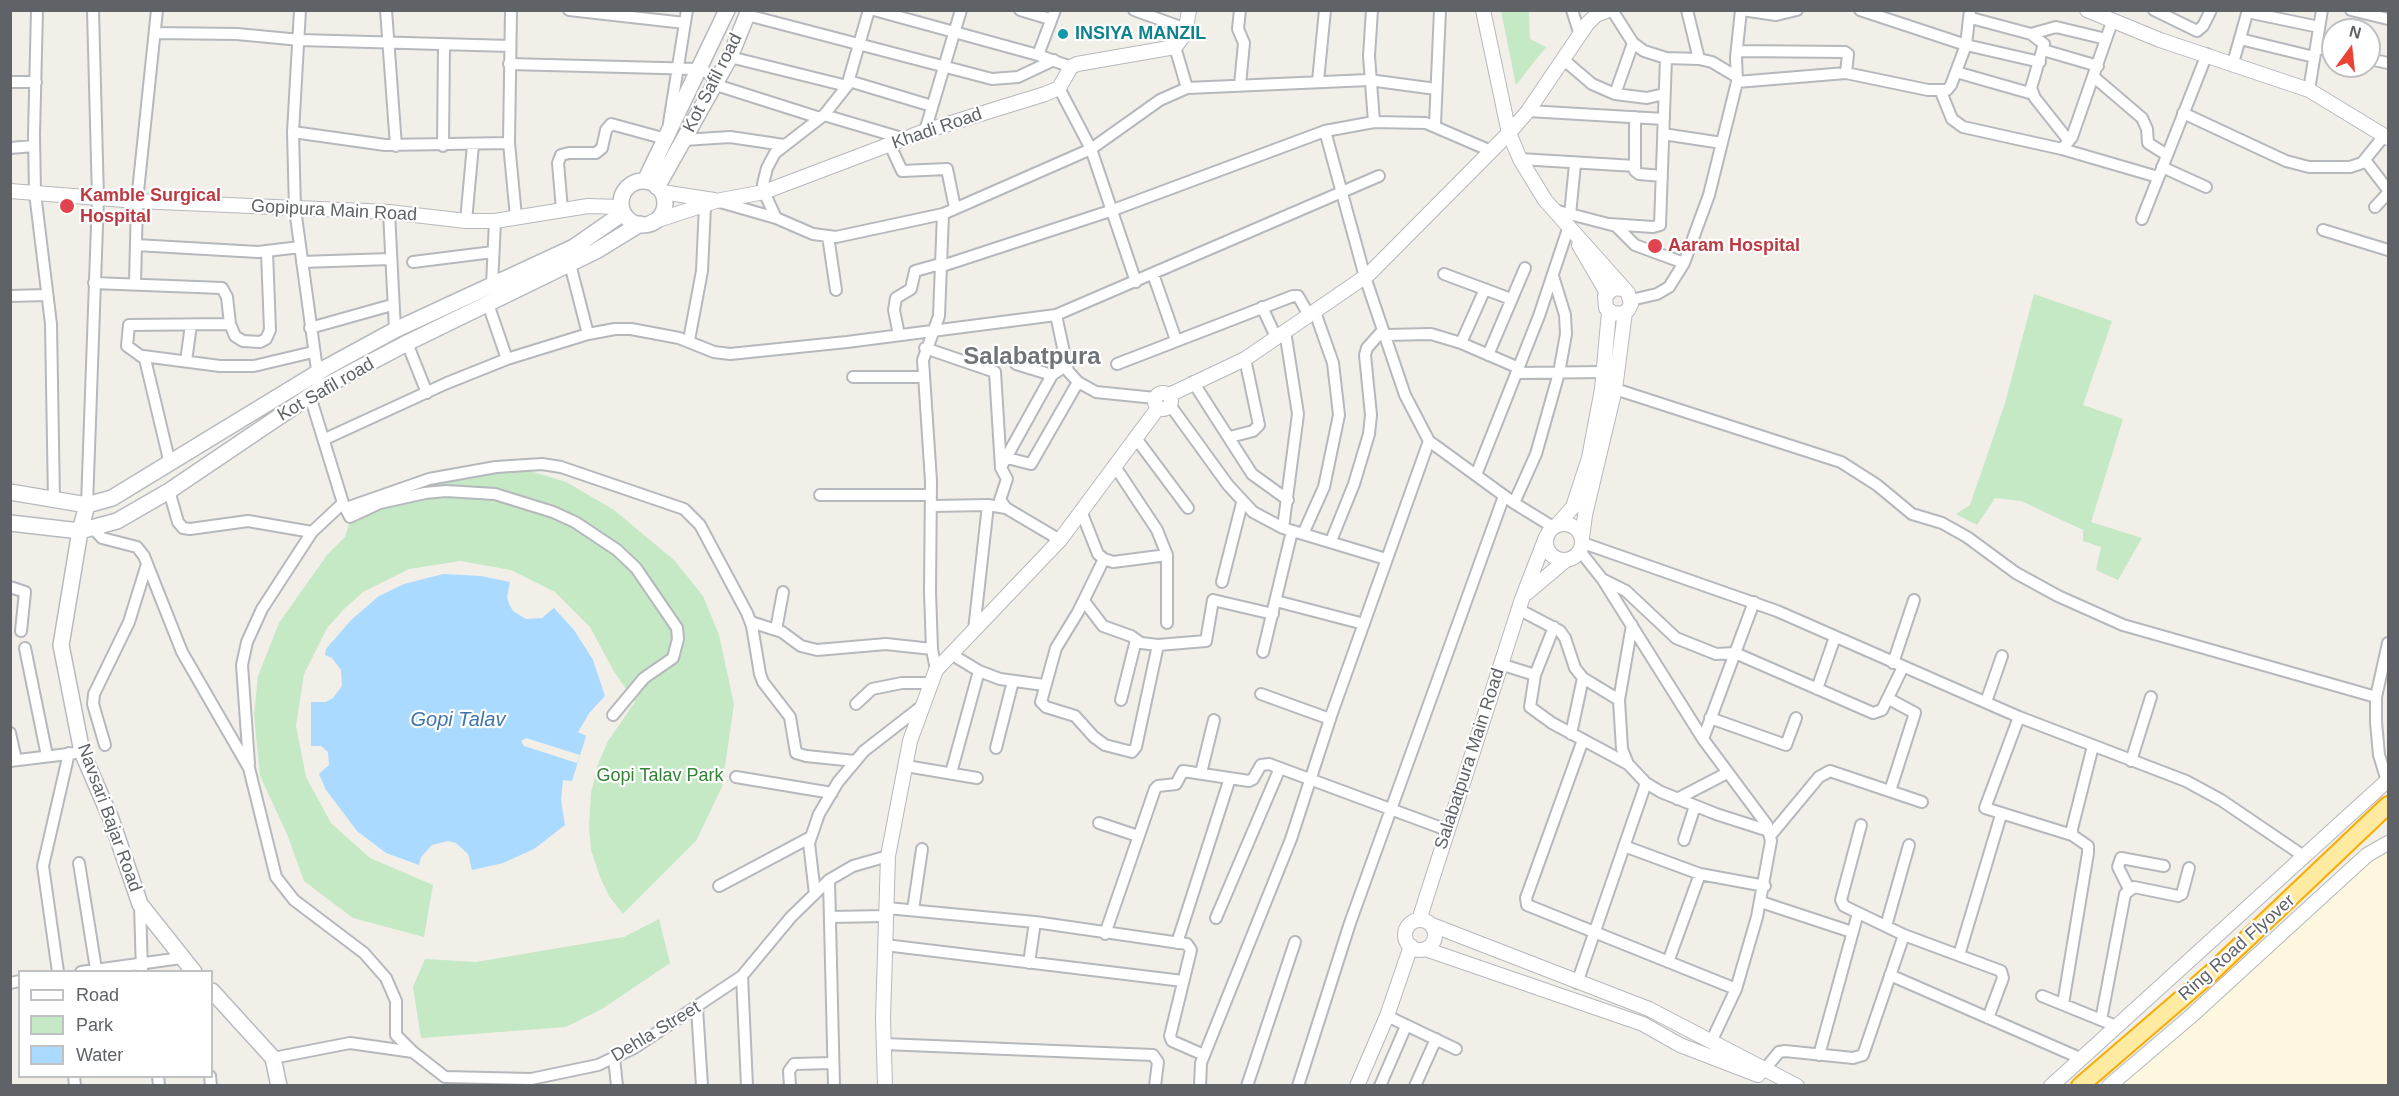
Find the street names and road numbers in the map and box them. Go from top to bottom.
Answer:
street label: Kot Safil road [679,30,747,136]
street label: Khadi Road [889,103,985,155]
street label: Gopipura Main Road [251,196,417,226]
street label: Kot Safil road [274,354,378,426]
street label: Salabatpura Main Road [1431,666,1509,852]
street label: Navsari Bajar Road [72,741,146,895]
street label: Ring Road Flyover [2174,890,2300,1006]
street label: Dehla Street [608,997,704,1067]

